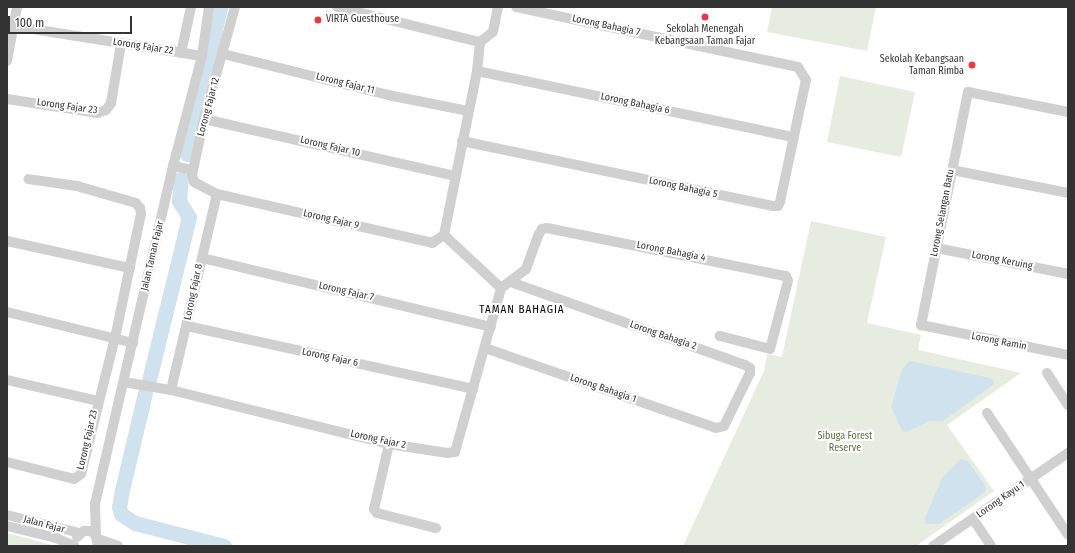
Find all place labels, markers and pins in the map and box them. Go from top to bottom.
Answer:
marker: Sekolah Menengah Kebangsaan Taman Fajar [700,12,710,22]
place label: VIRTA Guesthouse [326,14,399,26]
marker: VIRTA Guesthouse [313,15,323,25]
place label: Sekolah Menengah Kebangsaan Taman Fajar [655,23,755,46]
place label: Sekolah Kebangsaan Taman Rimba [880,53,964,76]
marker: Sekolah Kebangsaan Taman Rimba [967,60,977,70]

